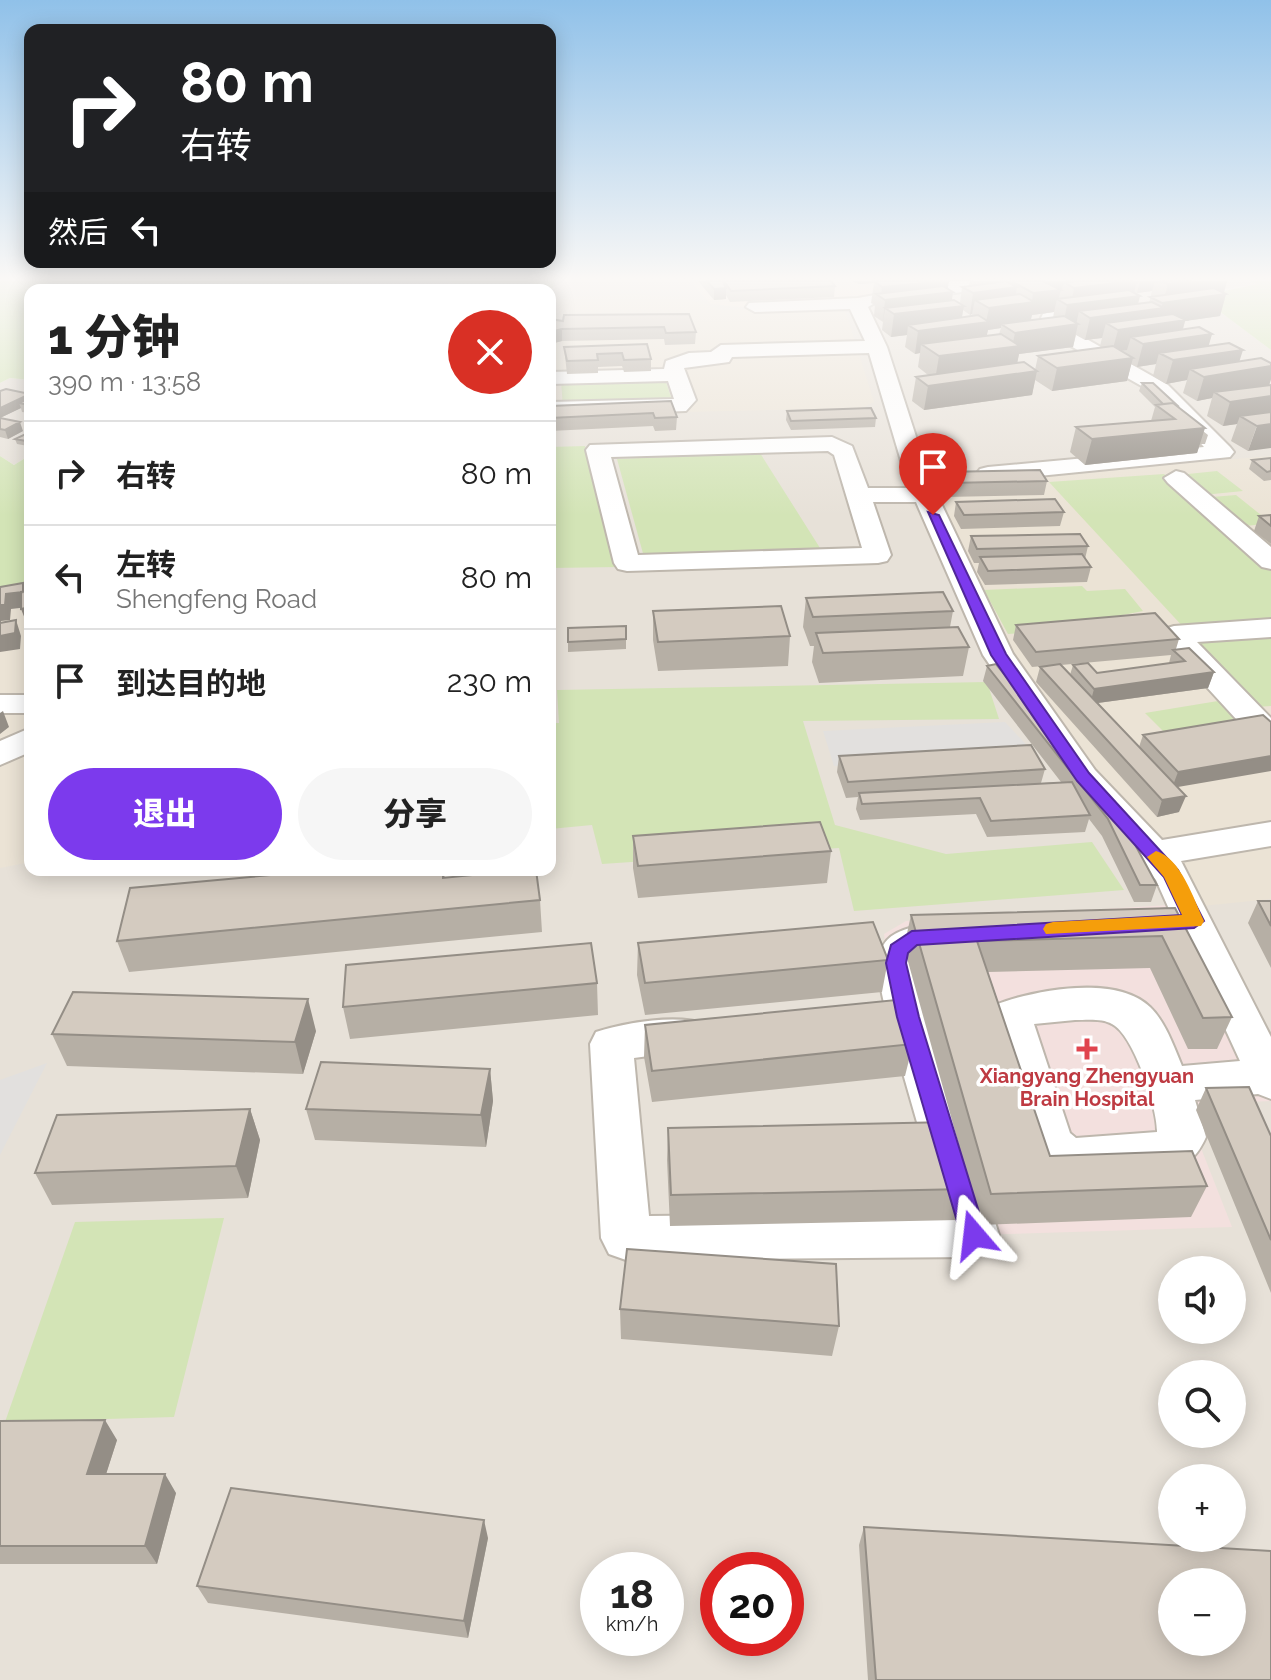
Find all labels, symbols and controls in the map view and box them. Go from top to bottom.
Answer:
text: 80 m [180,49,314,115]
icon: right [48,56,152,160]
text: 右转 [180,124,252,166]
icon: left [124,208,168,252]
text: 然后 [48,215,108,250]
text: 1 分钟 [48,309,180,365]
button: close [448,310,532,394]
text: 390 m · 13:58 [48,367,201,397]
pin [899,433,967,515]
icon: arrive [911,445,955,489]
icon: right [48,451,92,495]
text: 80 m [461,456,532,491]
text: 右转 [116,458,176,493]
text: 左转 [116,547,176,582]
icon: left [48,555,92,599]
text: 80 m [461,560,532,595]
text: Shengfeng Road [116,584,317,614]
icon: arrive [48,659,92,703]
text: 230 m [447,664,532,699]
text: 到达目的地 [116,666,266,701]
button: 退出 [48,768,282,860]
button: 分享 [298,768,532,860]
marker: Xiangyang Zhengyuan Brain Hospital [1076,1038,1098,1060]
place label: Xiangyang Zhengyuan Brain Hospital [979,1064,1194,1111]
position arrow [932,1193,1016,1277]
map controls [1158,1256,1246,1656]
button: sound [1158,1256,1246,1344]
button: search [1158,1360,1246,1448]
button: + [1158,1464,1246,1552]
speed limit sign: 20 [700,1552,804,1656]
button: − [1158,1568,1246,1656]
text: 18 [610,1570,654,1617]
text: km/h [606,1612,658,1636]

